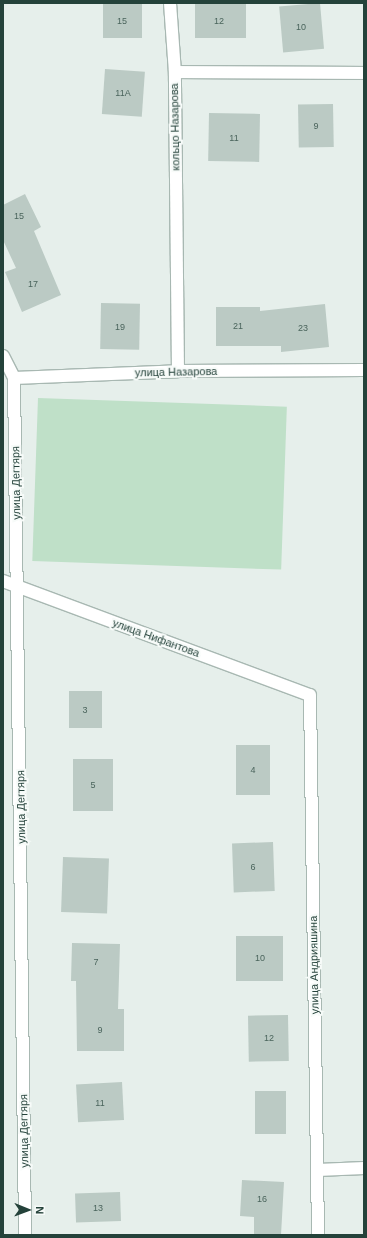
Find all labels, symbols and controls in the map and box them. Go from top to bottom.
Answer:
house number: 15 [117,16,127,26]
house number: 12 [214,16,224,26]
house number: 10 [296,22,306,32]
street label: кольцо Назарова [168,83,182,171]
house number: 11А [115,88,131,98]
house number: 9 [313,121,319,131]
house number: 11 [229,133,239,143]
house number: 15 [14,211,24,221]
house number: 17 [28,279,38,289]
house number: 21 [233,321,243,331]
house number: 19 [115,322,125,332]
house number: 23 [298,323,308,333]
street label: улица Назарова [135,365,217,379]
street label: улица Дегтяря [9,446,23,520]
street label: улица Нифантова [111,616,201,660]
house number: 3 [82,705,88,715]
house number: 4 [250,765,256,775]
street label: улица Дегтяря [14,770,28,844]
house number: 5 [90,780,96,790]
house number: 6 [250,862,256,872]
street label: улица Андрияшина [307,916,321,1014]
house number: 10 [255,953,265,963]
house number: 7 [93,957,99,967]
house number: 9 [97,1025,103,1035]
house number: 12 [264,1033,274,1043]
street label: улица Дегтяря [17,1094,31,1168]
house number: 11 [95,1098,105,1108]
north arrow [8,1190,48,1230]
house number: 16 [257,1194,267,1204]
house number: 13 [93,1203,103,1213]
text: N [34,1206,46,1214]

